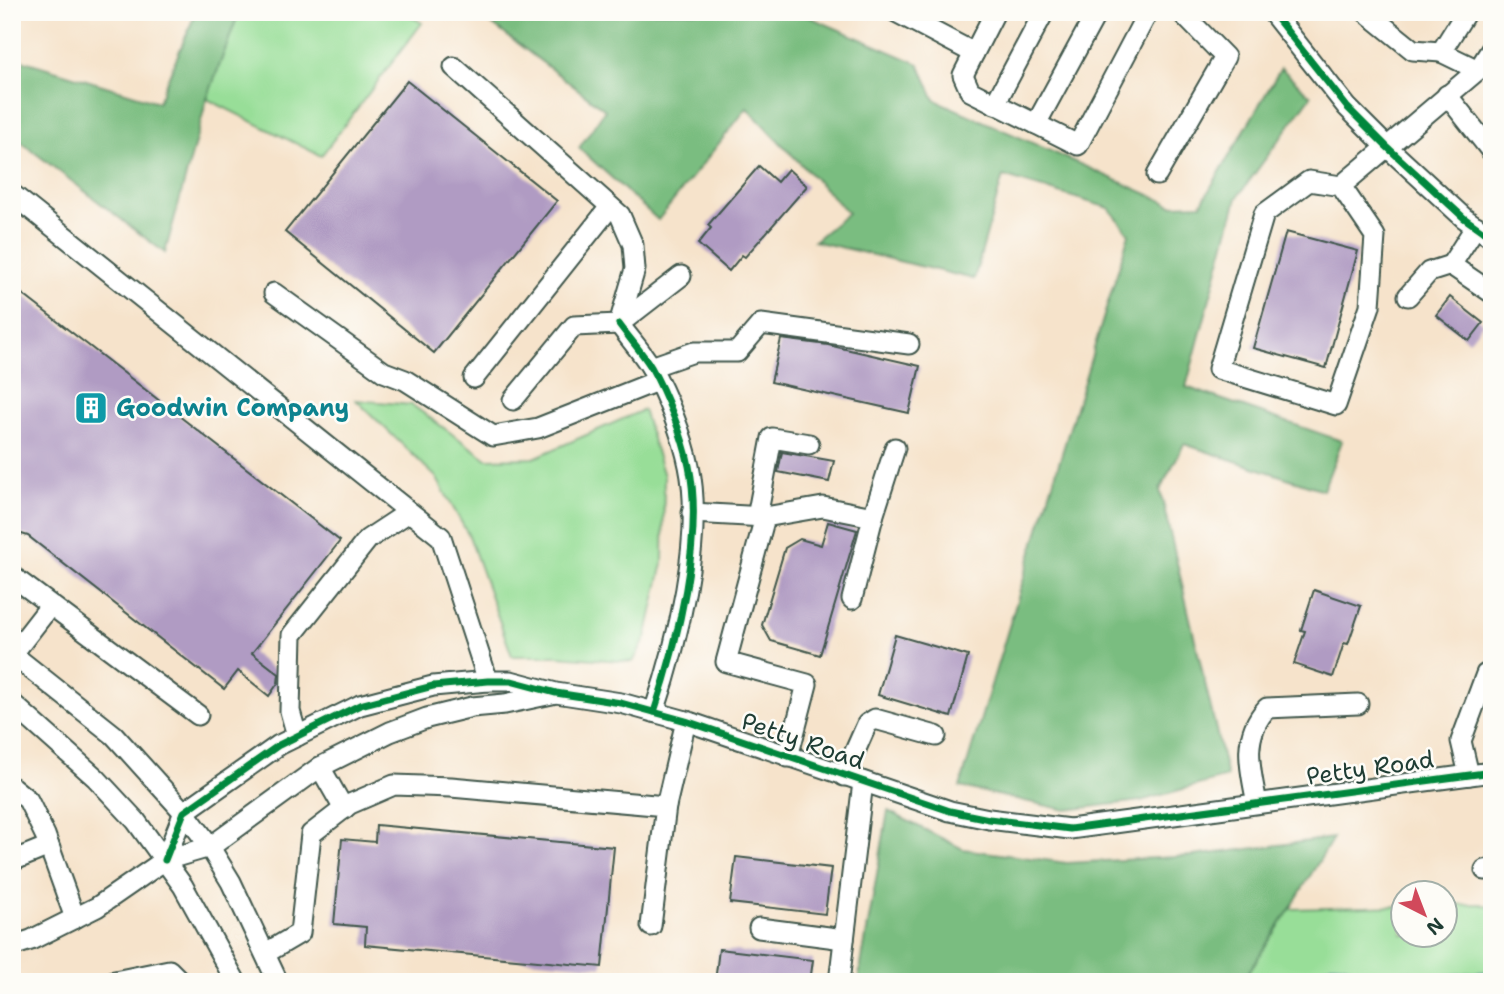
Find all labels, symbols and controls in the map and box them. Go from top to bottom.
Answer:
building icon: Goodwin Company [72,389,110,427]
place label: Goodwin Company [116,392,349,424]
street label: Petty Road [737,705,869,777]
street label: Petty Road [1304,743,1436,793]
north arrow [1388,878,1458,948]
text: N [1421,912,1449,941]

